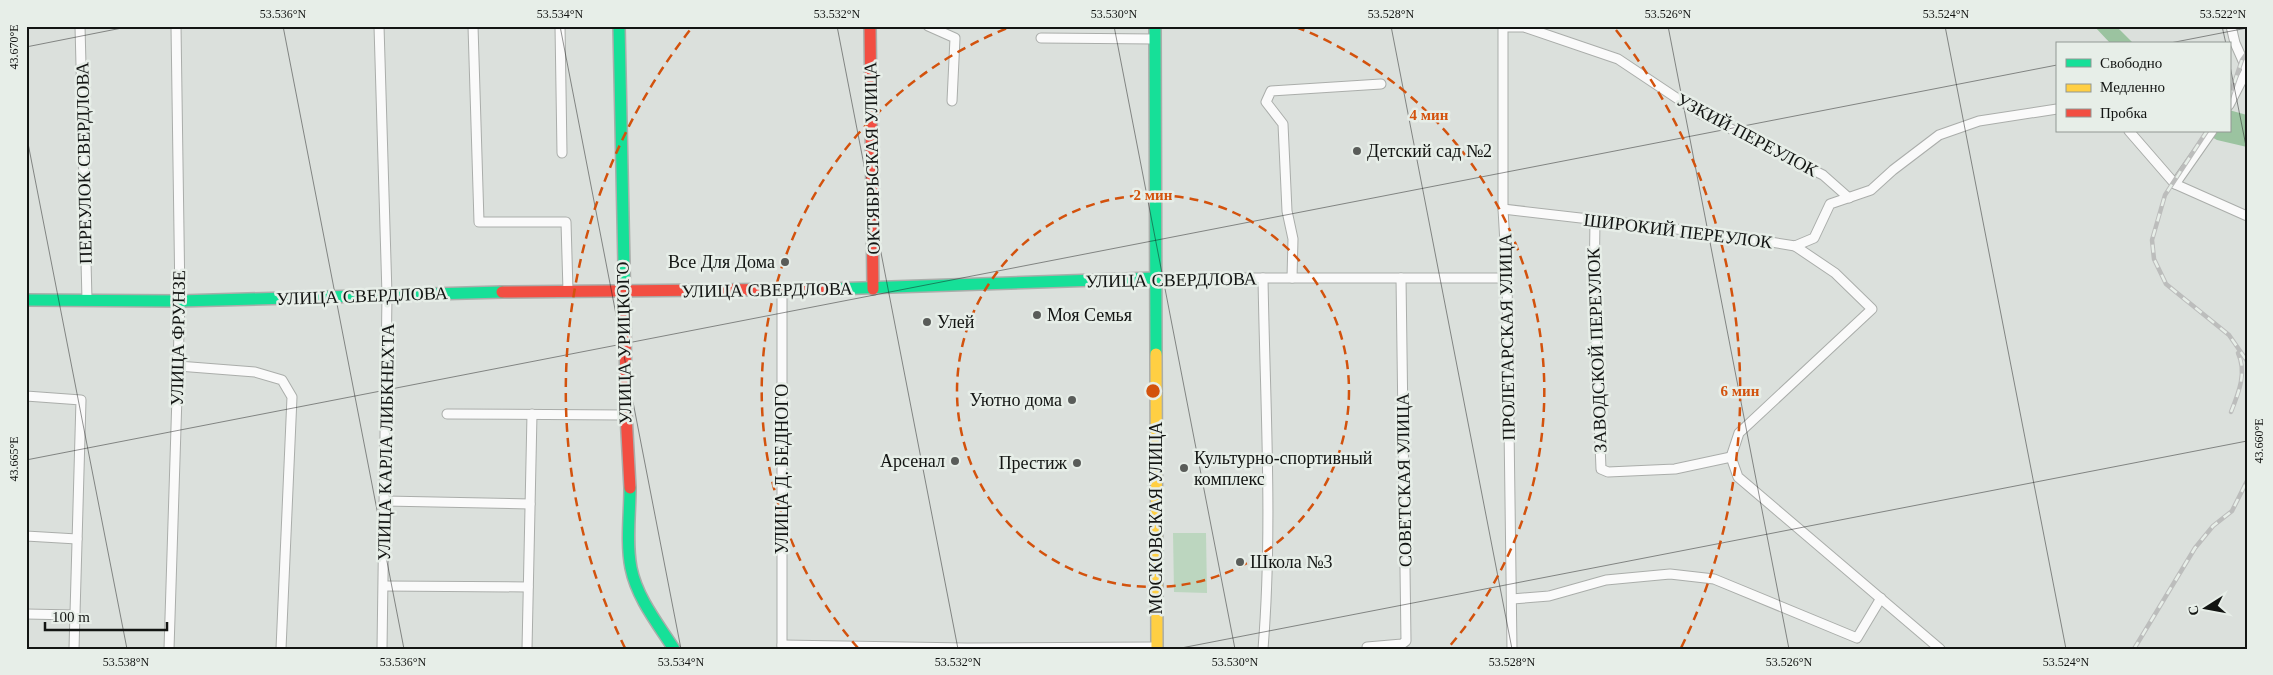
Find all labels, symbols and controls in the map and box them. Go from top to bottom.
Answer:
text: 53.536°N [260,7,307,21]
text: 53.534°N [537,7,584,21]
text: 53.532°N [814,7,861,21]
text: 53.530°N [1091,7,1138,21]
text: 53.528°N [1368,7,1415,21]
text: 53.526°N [1645,7,1692,21]
text: 53.524°N [1923,7,1970,21]
text: 53.522°N [2200,7,2247,21]
text: 43.670°E [7,24,21,70]
legend [2056,42,2230,132]
text: Свободно [2100,55,2162,71]
street label: ОКТЯБРЬСКАЯ УЛИЦА [860,61,884,255]
street label: ПЕРЕУЛОК СВЕРДЛОВА [72,62,96,264]
text: Медленно [2100,79,2165,95]
street label: УЗКИЙ ПЕРЕУЛОК [1673,89,1822,181]
text: Пробка [2100,105,2148,121]
text: 4 мин [1410,107,1449,123]
place label: Детский сад №2 [1367,141,1492,161]
marker: Детский сад №2 [1351,145,1363,157]
text: 2 мин [1134,187,1173,203]
street label: ШИРОКИЙ ПЕРЕУЛОК [1583,210,1774,253]
street label: ПРОЛЕТАРСКАЯ УЛИЦА [1495,233,1519,441]
street label: ЗАВОДСКОЙ ПЕРЕУЛОК [1583,246,1611,453]
place label: Все Для Дома [668,252,775,272]
marker: Все Для Дома [779,256,791,268]
street label: УЛИЦА УРИЦКОГО [613,261,635,425]
street label: УЛИЦА СВЕРДЛОВА [1085,269,1257,291]
street label: УЛИЦА ФРУНЗЕ [167,270,189,406]
street label: УЛИЦА СВЕРДЛОВА [681,279,853,301]
street label: УЛИЦА СВЕРДЛОВА [276,283,448,309]
place label: Моя Семья [1047,305,1132,325]
marker: Моя Семья [1031,309,1043,321]
place label: Улей [937,312,975,332]
marker: Улей [921,316,933,328]
street label: УЛИЦА КАРЛА ЛИБКНЕХТА [374,323,398,561]
centre of rings [1144,382,1162,400]
text: 6 мин [1721,383,1760,399]
street label: УЛИЦА Д. БЕДНОГО [772,384,792,554]
place label: Уютно дома [970,390,1062,410]
street label: СОВЕТСКАЯ УЛИЦА [1392,393,1416,567]
marker: Уютно дома [1066,394,1078,406]
text: 43.660°E [2252,418,2266,464]
street label: МОСКОВСКАЯ УЛИЦА [1146,421,1166,615]
text: 43.665°E [7,436,21,482]
place label: Культурно-спортивный комплекс [1194,448,1373,489]
place label: Арсенал [880,451,945,471]
place label: Престиж [999,453,1068,473]
marker: Арсенал [949,455,961,467]
marker: Престиж [1071,457,1083,469]
marker: Культурно-спортивный комплекс [1178,462,1190,474]
place label: Школа №3 [1250,552,1332,572]
marker: Школа №3 [1234,556,1246,568]
north arrow [2180,582,2230,632]
scale bar [45,600,168,632]
text: С [2185,604,2202,617]
text: 100 m [52,609,90,625]
text: 53.538°N [103,655,150,669]
text: 53.536°N [380,655,427,669]
text: 53.534°N [658,655,705,669]
text: 53.532°N [935,655,982,669]
text: 53.530°N [1212,655,1259,669]
text: 53.528°N [1489,655,1536,669]
text: 53.526°N [1766,655,1813,669]
text: 53.524°N [2043,655,2090,669]

